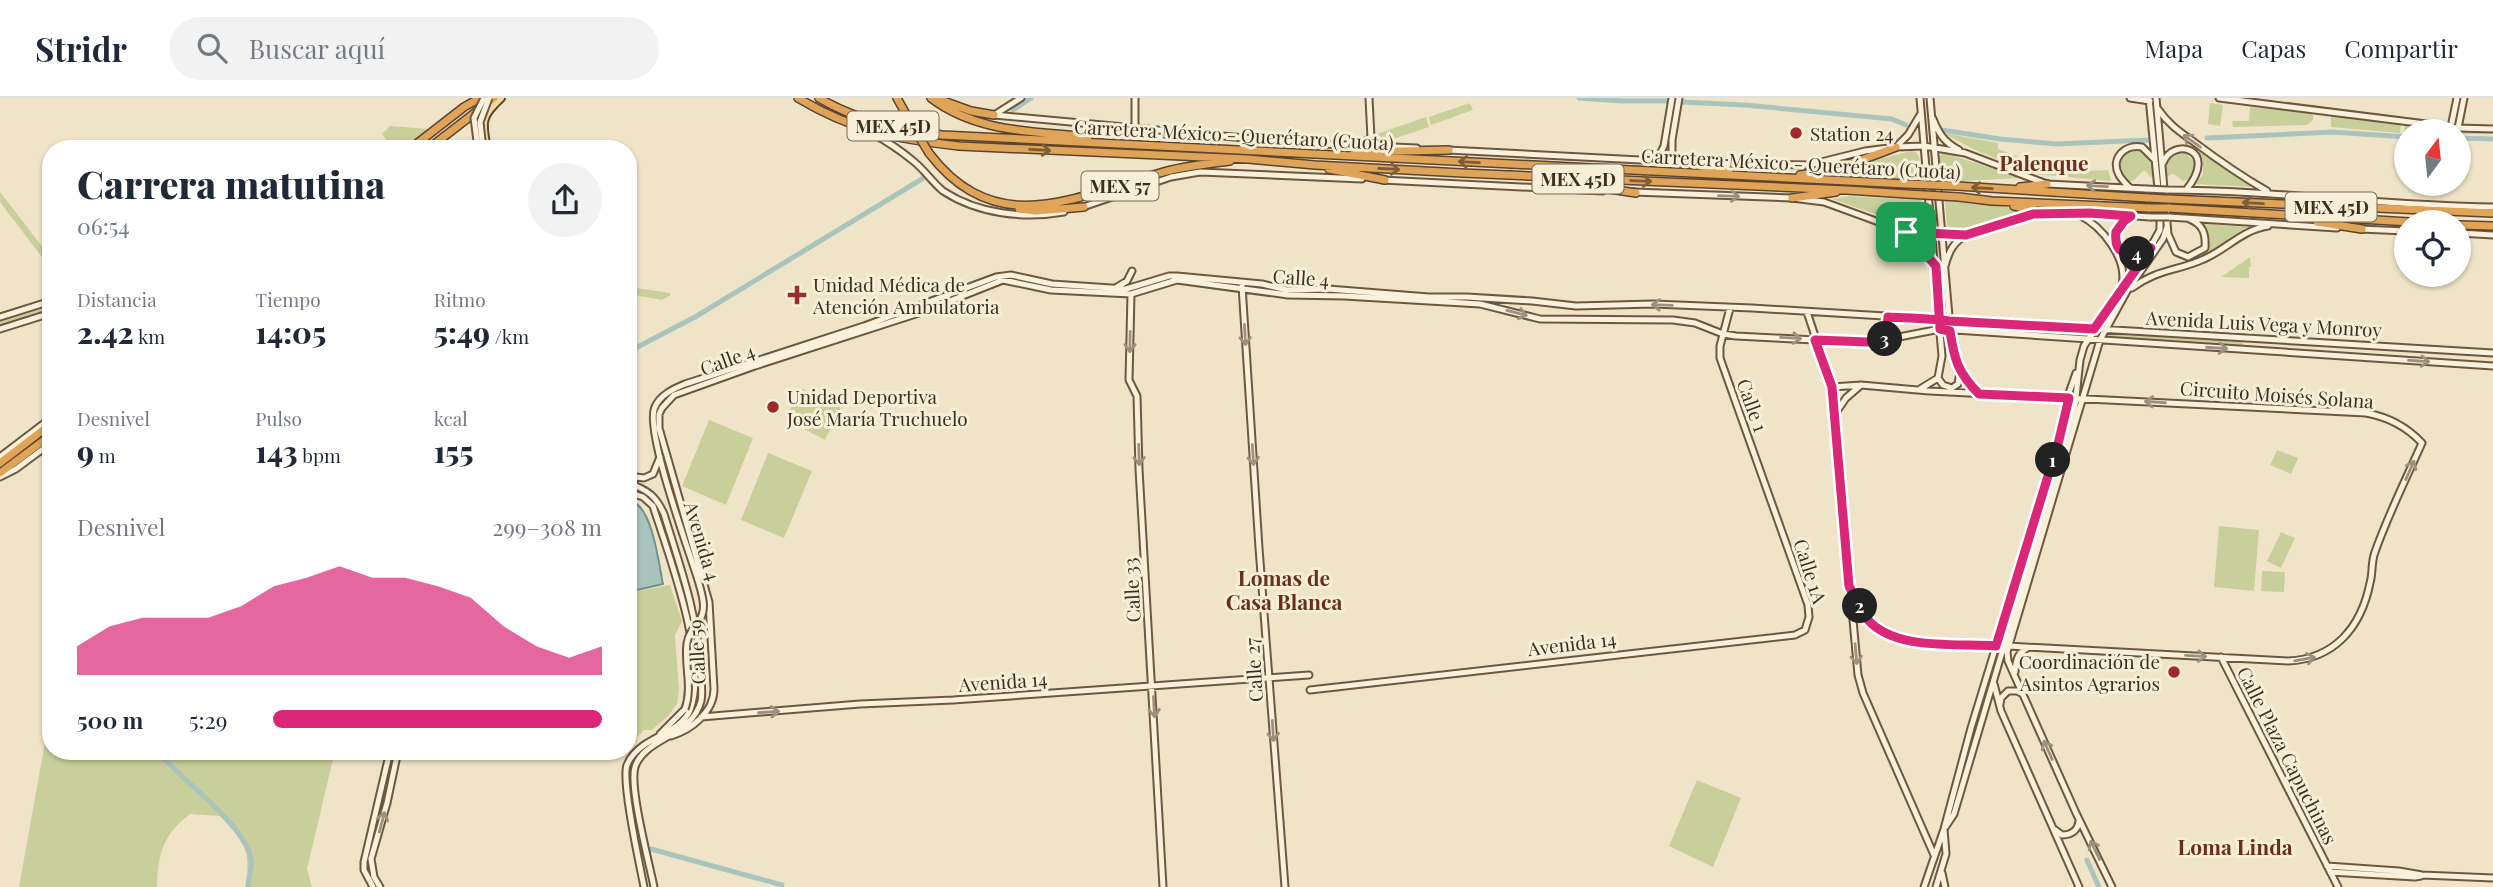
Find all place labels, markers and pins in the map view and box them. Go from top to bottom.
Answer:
place label: Station 24 [1810,120,1894,146]
marker: Station 24 [1788,125,1804,141]
pin [1876,202,1936,262]
pin: 4 [2120,236,2154,272]
place label: Unidad Médica de Atención Ambulatoria [812,271,1000,319]
marker: Unidad Médica de Atención Ambulatoria [787,285,807,305]
pin: 3 [1868,322,1902,356]
place label: Unidad Deportiva José María Truchuelo [786,383,968,431]
marker: Unidad Deportiva José María Truchuelo [765,399,781,415]
pin: 1 [2036,442,2070,478]
pin: 2 [1842,588,1878,624]
place label: Coordinación de Asintos Agrarios [2019,648,2160,696]
marker: Coordinación de Asintos Agrarios [2166,664,2182,680]

